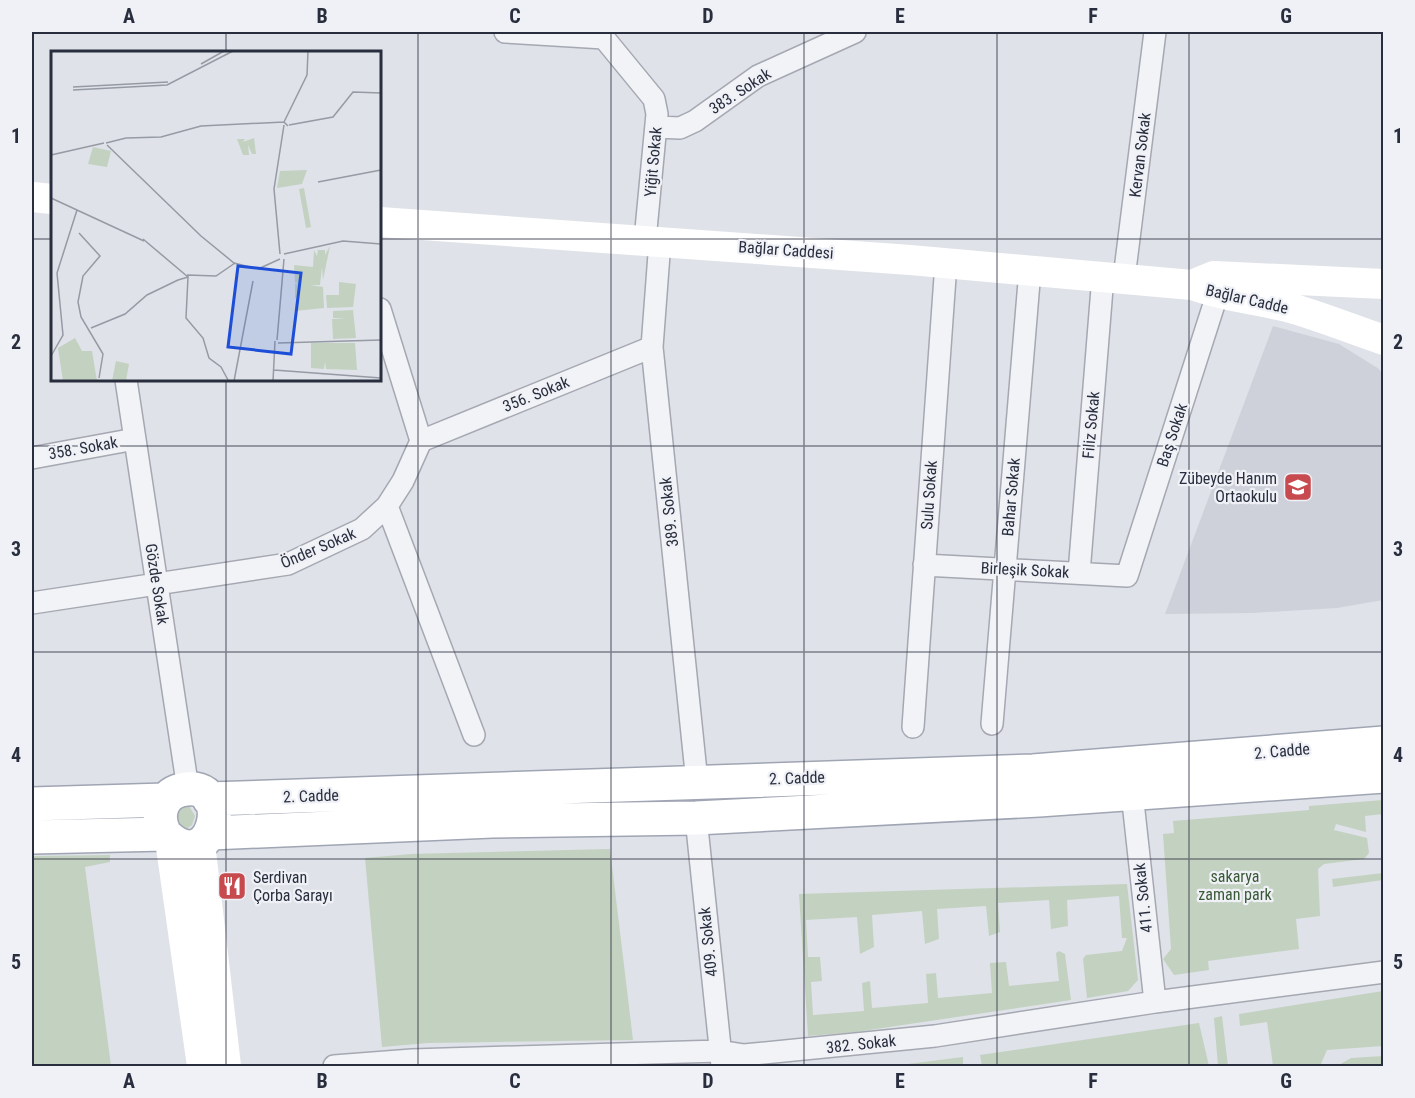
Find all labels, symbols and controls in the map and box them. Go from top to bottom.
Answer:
text: A [123,4,135,28]
text: B [316,4,328,28]
text: C [509,4,521,28]
text: D [702,4,714,28]
text: E [895,4,905,28]
text: F [1088,4,1098,28]
text: G [1280,4,1292,28]
inset map [51,51,381,381]
street label: 383. Sokak [705,64,775,118]
street label: Kervan Sokak [1125,111,1155,198]
text: 1 [11,124,21,148]
text: 1 [1393,124,1403,148]
street label: Yiğit Sokak [640,125,666,198]
street label: Bağlar Caddesi [738,237,834,263]
street label: Bağlar Cadde [1204,280,1290,318]
text: 2 [11,330,21,354]
text: 2 [1393,330,1403,354]
street label: 356. Sokak [500,372,573,416]
street label: Filiz Sokak [1079,390,1103,460]
street label: Baş Sokak [1153,400,1191,469]
street label: 358. Sokak [47,432,120,463]
street label: Bahar Sokak [998,456,1024,537]
street label: Sulu Sokak [917,459,941,530]
place label: Zübeyde Hanım Ortaokulu [1179,469,1277,506]
school or university icon: Zübeyde Hanım Ortaokulu [1282,471,1314,503]
street label: 389. Sokak [656,475,682,548]
street label: Önder Sokak [278,523,359,572]
text: 3 [11,537,21,561]
text: 3 [1393,537,1403,561]
street label: Gözde Sokak [141,542,173,627]
street label: Birleşik Sokak [980,558,1071,582]
street label: 2. Cadde [1253,739,1311,763]
text: 4 [11,743,21,767]
text: 4 [1393,743,1403,767]
street label: 2. Cadde [769,768,825,788]
street label: 2. Cadde [283,786,339,806]
street label: 411. Sokak [1130,861,1156,934]
park label: sakarya zaman park [1198,867,1273,904]
place label: Serdivan Çorba Sarayı [253,868,333,905]
restaurant icon: Serdivan Çorba Sarayı [216,870,248,902]
street label: 409. Sokak [695,905,721,978]
text: 5 [11,950,21,974]
text: 5 [1393,950,1403,974]
street label: 382. Sokak [825,1031,898,1057]
text: A [123,1069,135,1093]
text: B [316,1069,328,1093]
text: C [509,1069,521,1093]
text: D [702,1069,714,1093]
text: E [895,1069,905,1093]
text: F [1088,1069,1098,1093]
text: G [1280,1069,1292,1093]

